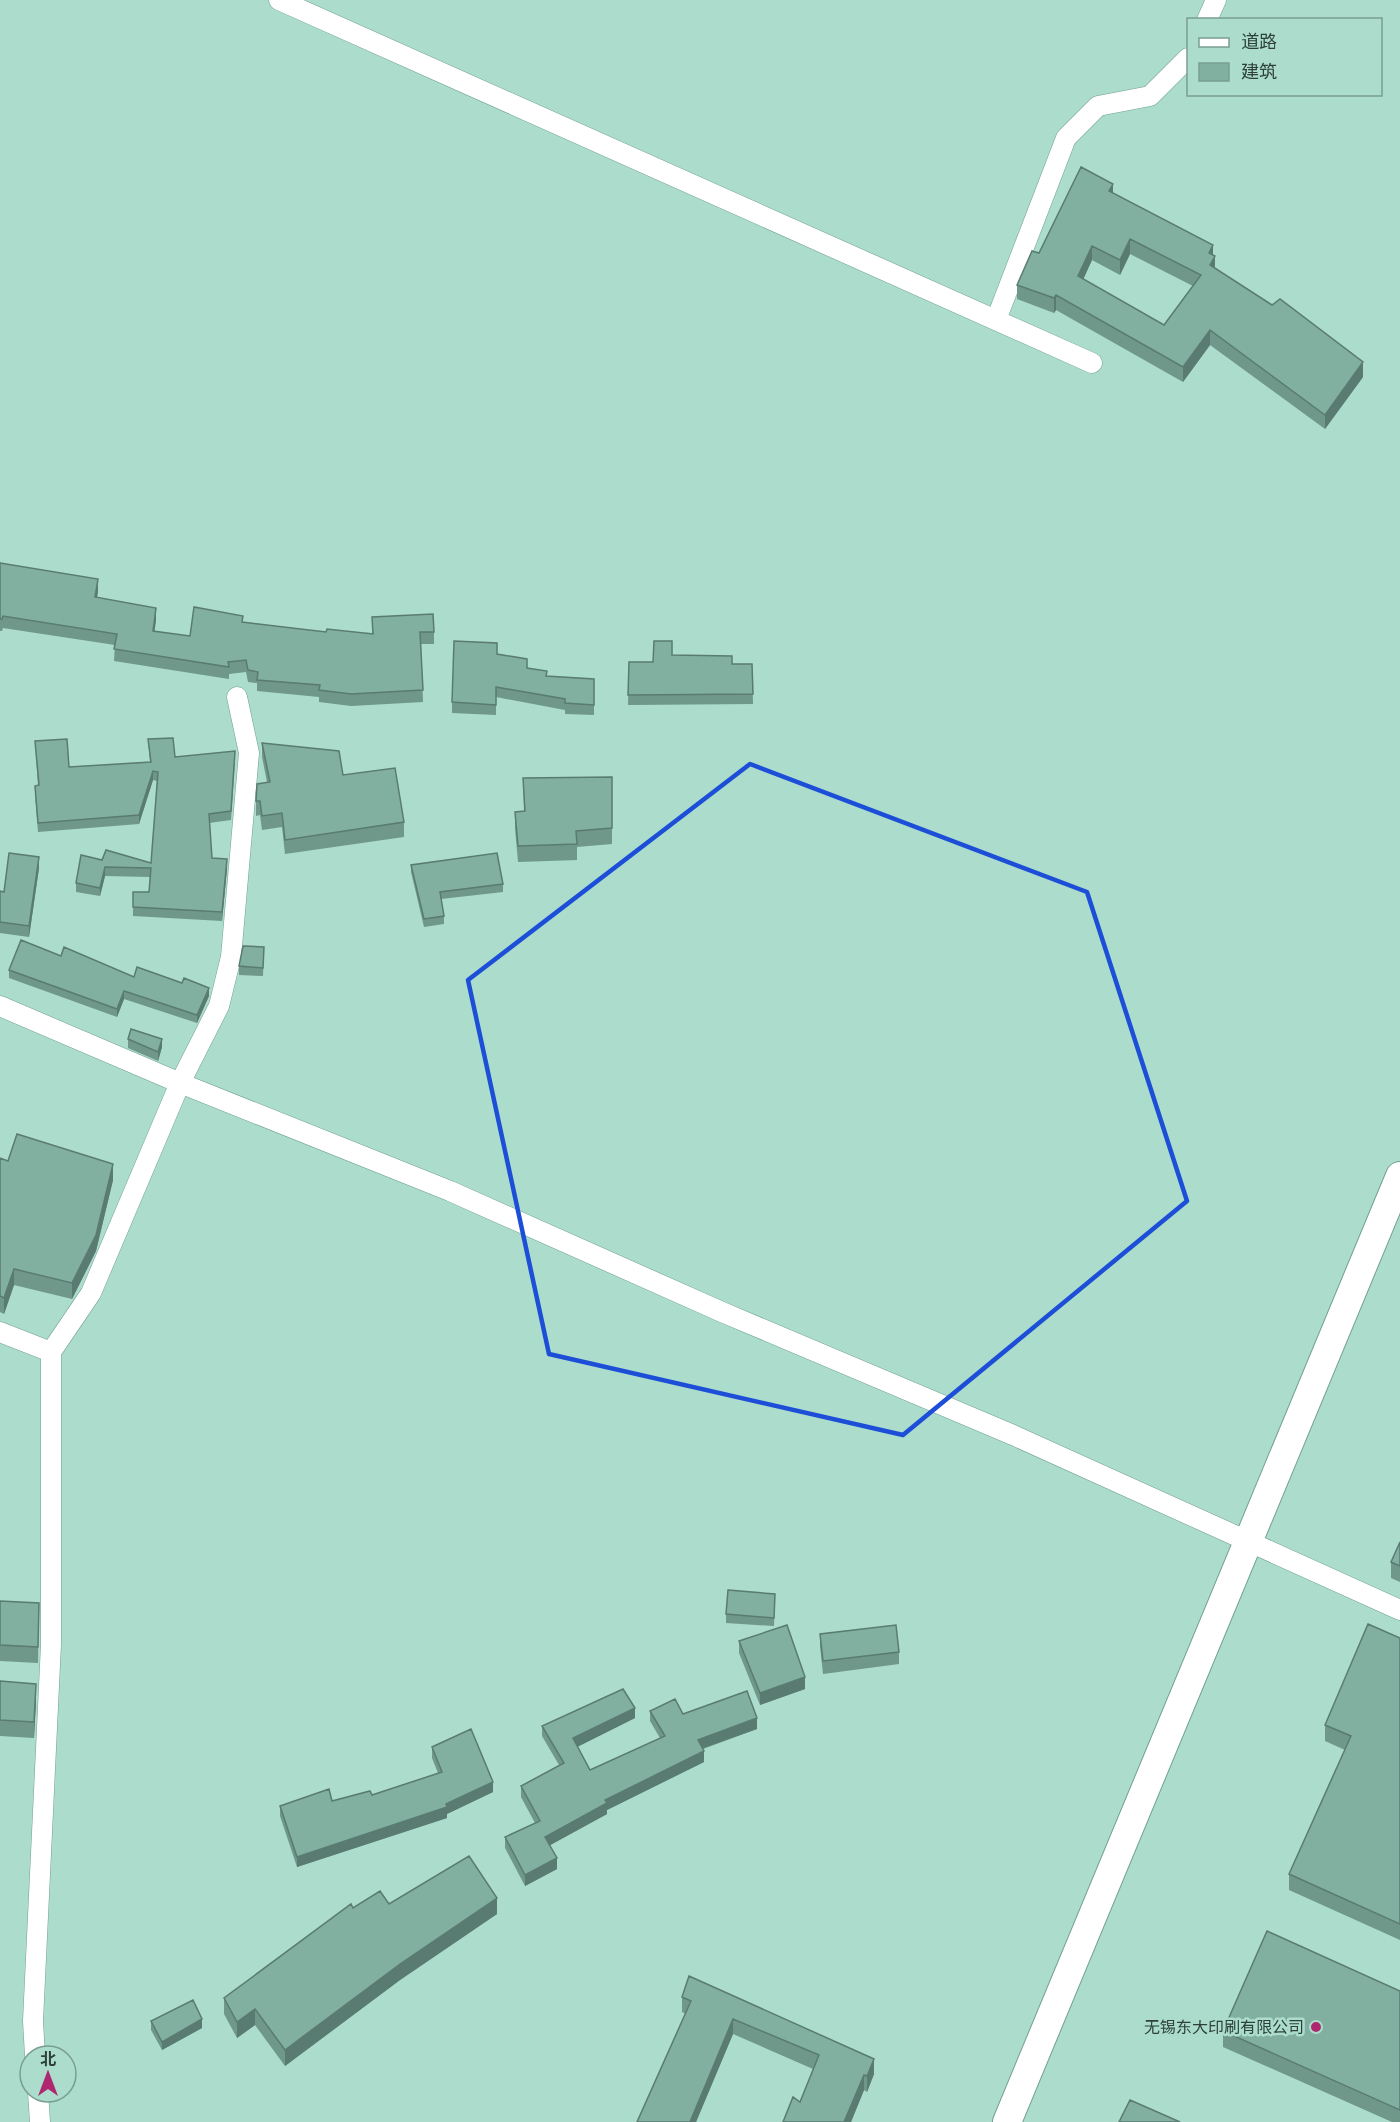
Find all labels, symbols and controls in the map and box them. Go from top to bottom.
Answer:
legend [1187,18,1382,96]
text: 道路 [1241,29,1277,54]
text: 建筑 [1241,59,1277,84]
place label: 无锡东大印刷有限公司 [1144,2016,1304,2039]
marker: 无锡东大印刷有限公司 [1309,2020,1323,2034]
north arrow [18,2044,78,2104]
text: 北 [40,2048,56,2071]

